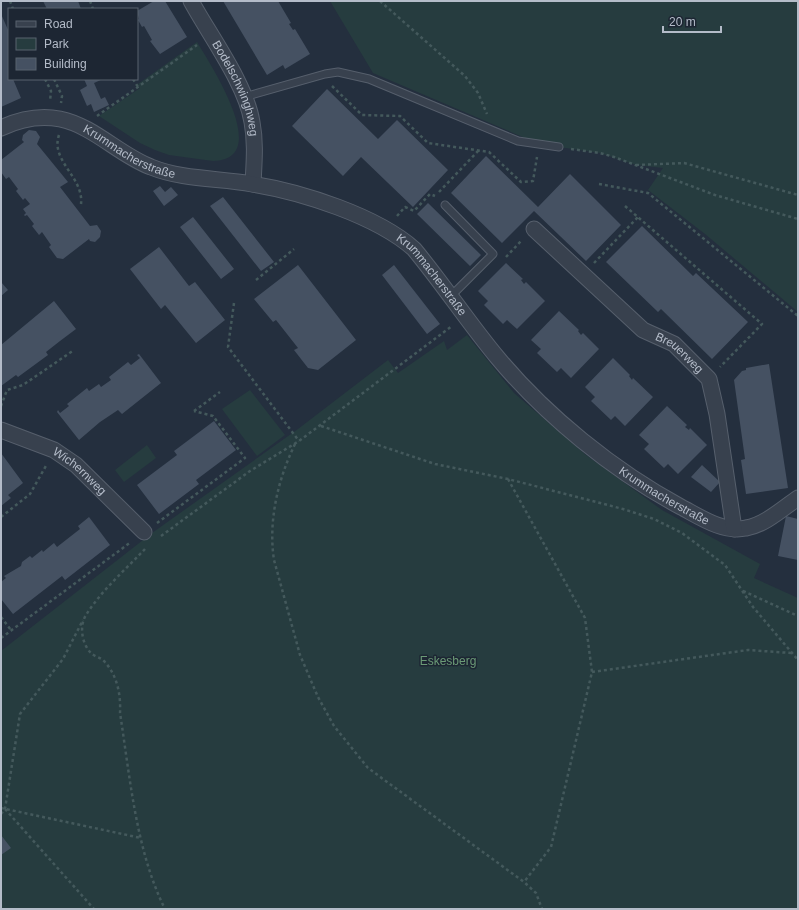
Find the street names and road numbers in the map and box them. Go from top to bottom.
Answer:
street label: Bodelschwinghweg [209,38,261,137]
street label: Krummacherstraße [81,122,177,181]
street label: Krummacherstraße [394,231,470,319]
street label: Breuerweg [653,330,706,376]
street label: Wichernweg [50,444,109,498]
street label: Krummacherstraße [616,464,712,528]

